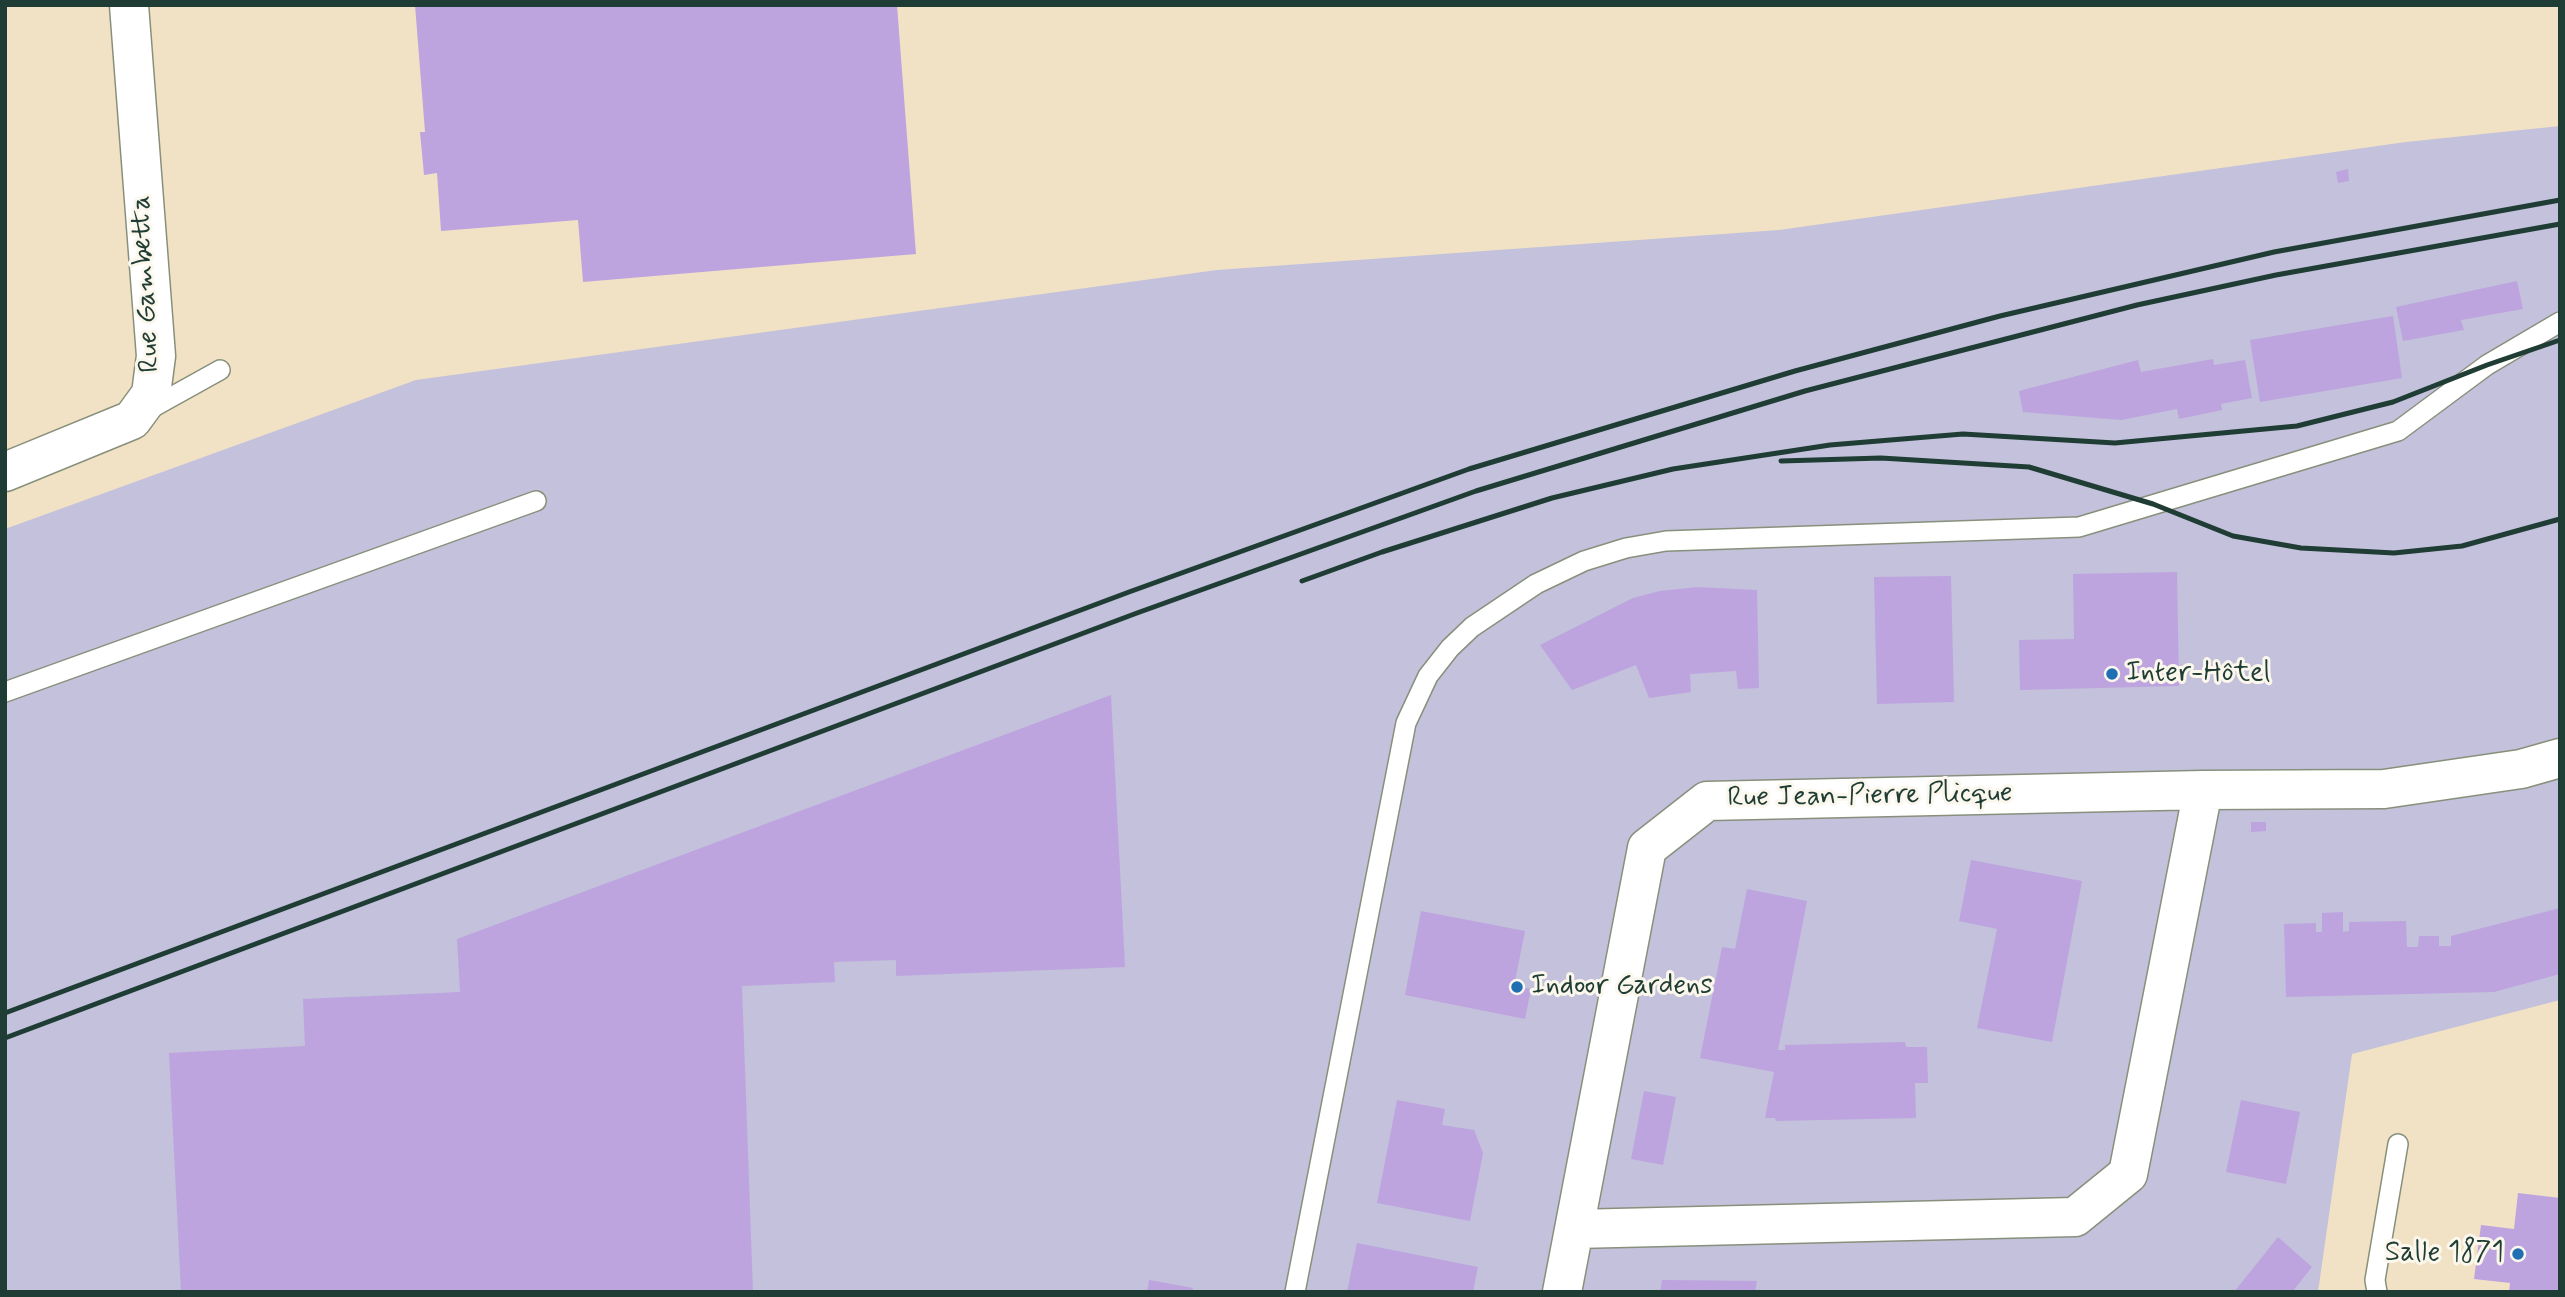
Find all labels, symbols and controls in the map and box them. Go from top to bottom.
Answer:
street label: Rue Gambetta [126,195,168,373]
place label: Inter-Hôtel [2126,657,2270,691]
marker: Inter-Hôtel [2104,666,2120,682]
street label: Rue Jean-Pierre Plicque [1727,778,2013,816]
place label: Indoor Gardens [1531,970,1713,1004]
marker: Indoor Gardens [1509,979,1525,995]
place label: Salle 1871 [2385,1237,2504,1271]
marker: Salle 1871 [2510,1246,2526,1262]

